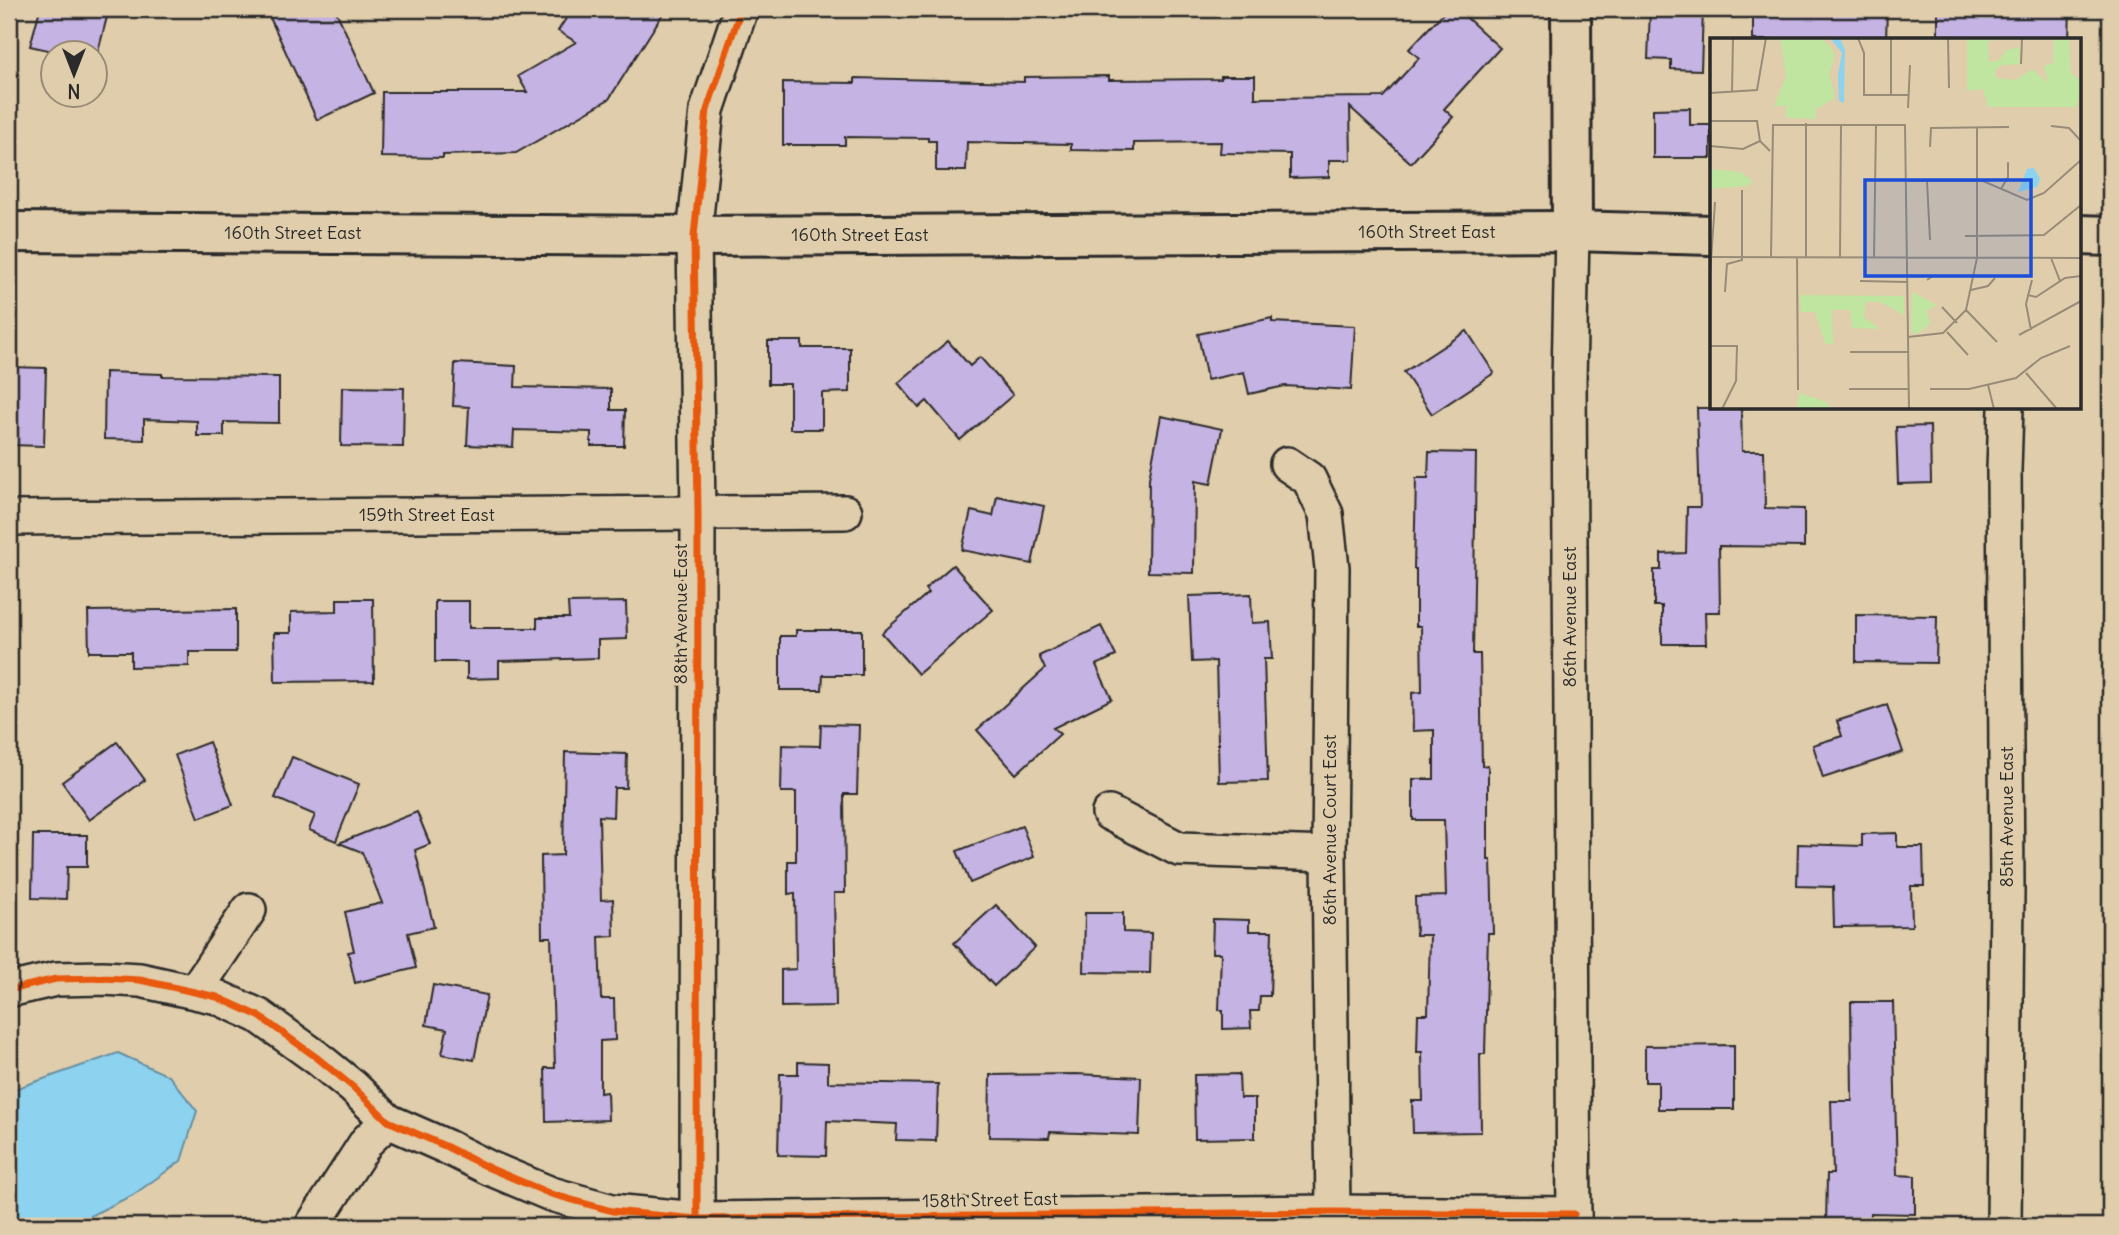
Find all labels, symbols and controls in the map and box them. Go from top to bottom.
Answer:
north arrow [38,38,108,108]
inset map [1710,38,2080,410]
text: N [67,79,81,103]
street label: 160th Street East [1358,220,1496,243]
street label: 160th Street East [224,221,362,244]
street label: 160th Street East [791,223,929,246]
street label: 159th Street East [359,503,495,526]
street label: 88th Avenue East [669,544,692,684]
street label: 86th Avenue East [1558,547,1581,687]
street label: 86th Avenue Court East [1318,735,1341,925]
street label: 85th Avenue East [1995,747,2018,887]
street label: 158th Street East [922,1187,1058,1212]

